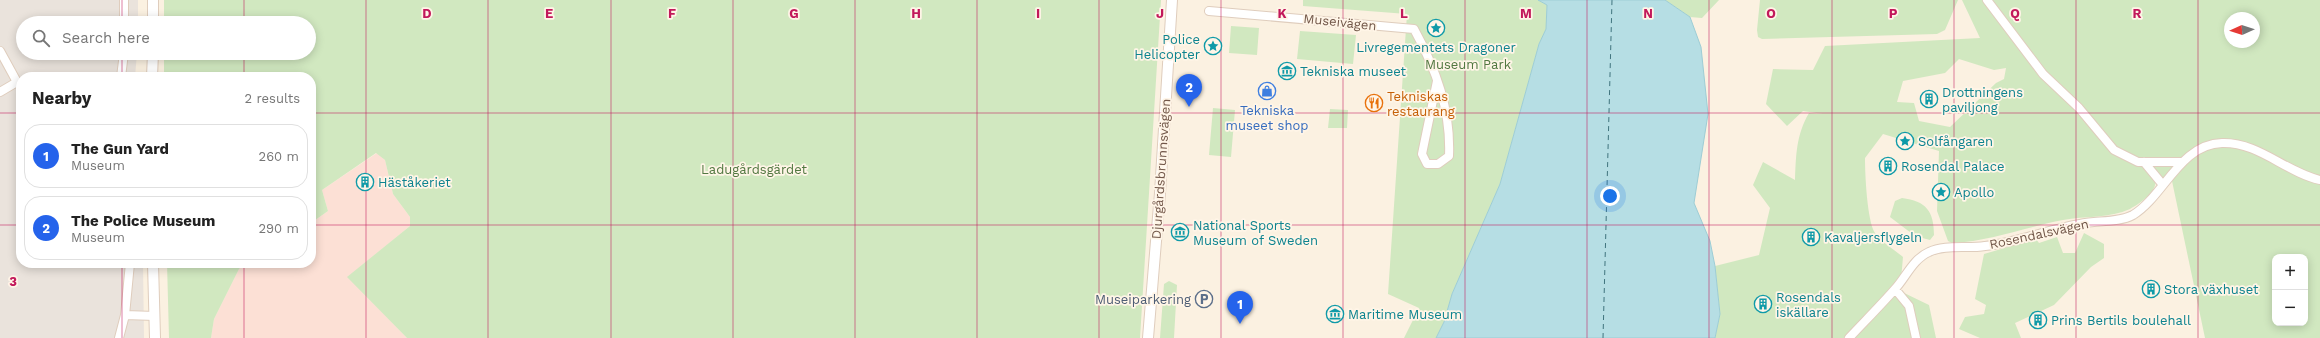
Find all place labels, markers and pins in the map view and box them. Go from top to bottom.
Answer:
place icon: Livregementets Dragoner [1426,18,1446,38]
place label: Police Helicopter [1134,32,1200,62]
place icon: Police Helicopter [1203,36,1223,56]
place label: Livregementets Dragoner [1356,40,1516,55]
museum icon: Tekniska museet [1277,61,1297,81]
place label: Tekniska museet [1300,64,1406,79]
pin: 2 [1176,74,1202,107]
shop icon: Tekniska museet shop [1257,81,1277,101]
place label: Drottningens paviljong [1942,85,2023,115]
place label: Tekniskas restaurang [1387,89,1455,119]
building icon: Drottningens paviljong [1919,89,1939,109]
restaurant icon: Tekniskas restaurang [1364,93,1384,113]
place label: Tekniska museet shop [1226,103,1308,133]
place icon: Solfångaren [1895,131,1915,151]
place label: Solfångaren [1918,134,1993,149]
building icon: Rosendal Palace [1878,156,1898,176]
place label: Rosendal Palace [1901,159,2005,174]
building icon: Häståkeriet [355,172,375,192]
place label: Häståkeriet [378,175,451,190]
place icon: Apollo [1931,182,1951,202]
place label: Apollo [1954,185,1994,200]
place label: National Sports Museum of Sweden [1193,218,1318,248]
museum icon: National Sports Museum of Sweden [1170,222,1190,242]
building icon: Kavaljersflygeln [1801,227,1821,247]
place label: Kavaljersflygeln [1824,230,1922,245]
building icon: Stora växhuset [2141,279,2161,299]
place label: Stora växhuset [2164,282,2259,297]
parking icon: Museiparkering [1194,289,1214,309]
place label: Rosendals iskällare [1776,290,1841,320]
pin: 1 [1227,291,1253,324]
place label: Museiparkering [1095,292,1191,307]
building icon: Rosendals iskällare [1753,294,1773,314]
museum icon: Maritime Museum [1325,304,1345,324]
place label: Maritime Museum [1348,307,1462,322]
building icon: Prins Bertils boulehall [2028,310,2048,330]
place label: Prins Bertils boulehall [2051,313,2191,328]

